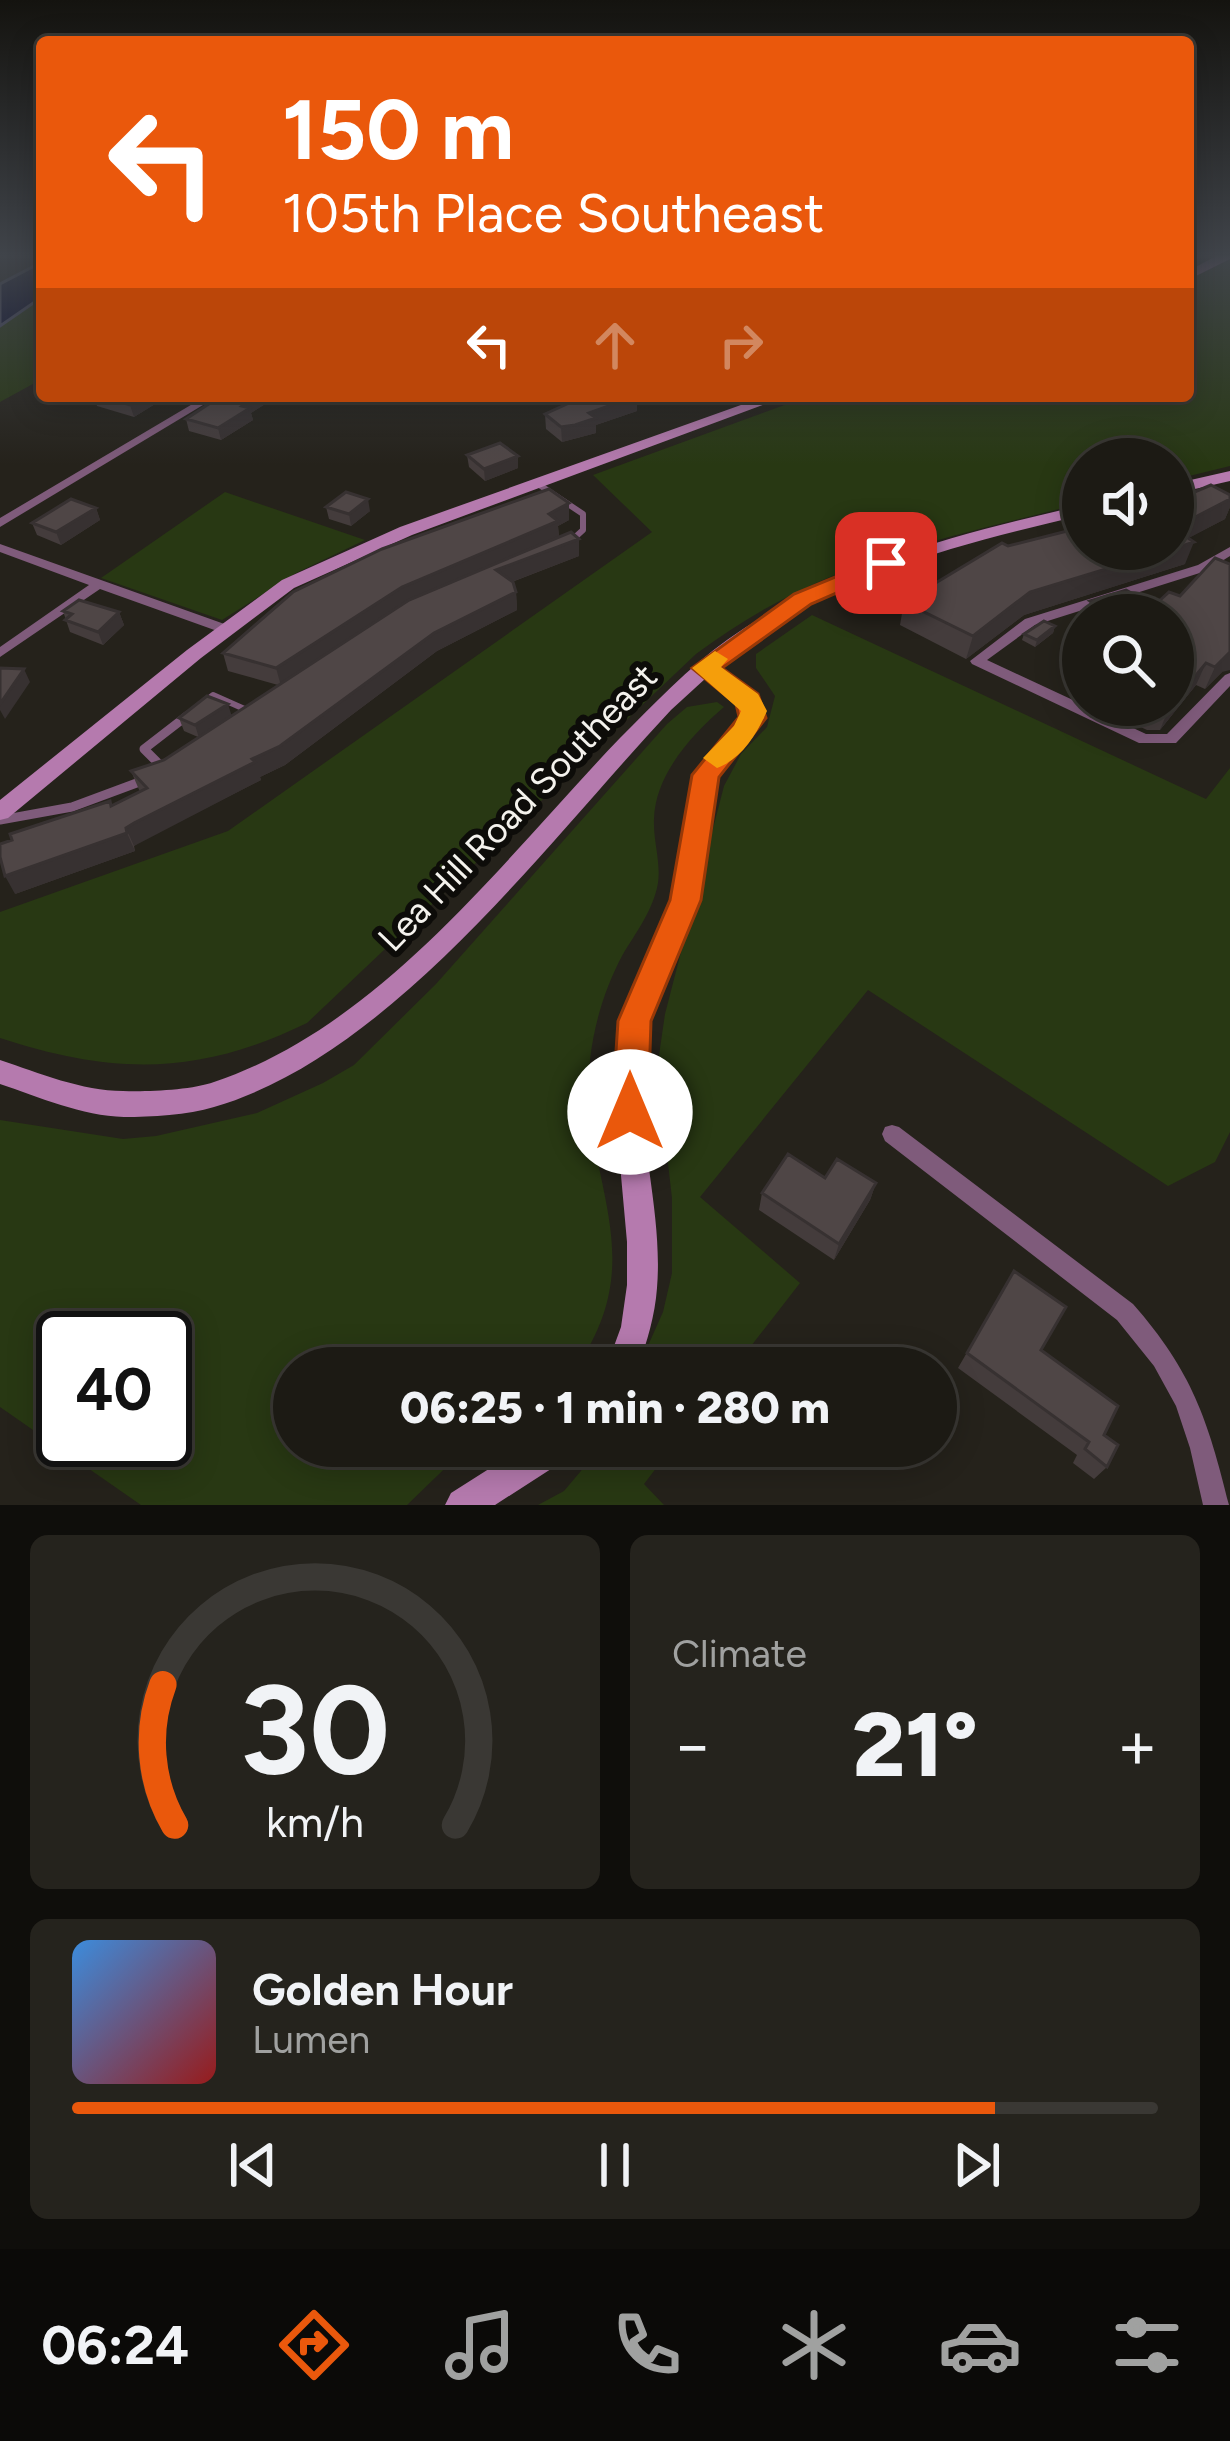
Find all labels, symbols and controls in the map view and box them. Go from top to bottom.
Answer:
text: 150 m [282,79,514,180]
icon: left [84,84,240,240]
text: 105th Place Southeast [282,181,824,246]
icon: left [456,312,522,378]
icon: ahead [582,312,648,378]
icon: right [708,312,774,378]
map controls [1062,438,1194,726]
button: sound [1062,438,1194,570]
pin [835,512,937,614]
icon: arrive [853,530,919,596]
button: search [1062,594,1194,726]
street label: Lea Hill Road Southeast [369,655,666,960]
position arrow [567,1049,693,1175]
speed limit sign: 40 [36,1311,192,1467]
text: 06:25 · 1 min · 280 m [400,1380,830,1434]
text: Climate [672,1630,807,1677]
text: 30 [240,1655,390,1805]
text: 21° [852,1690,978,1799]
text: − [672,1705,713,1785]
text: + [1117,1705,1158,1785]
text: km/h [266,1796,364,1848]
text: Golden Hour [252,1962,513,2016]
text: Lumen [252,2016,370,2063]
icon: previous [220,2132,286,2198]
icon: pause [582,2132,648,2198]
icon: next [944,2132,1010,2198]
icon: directions [272,2303,356,2387]
icon: music [438,2303,522,2387]
icon: phone [605,2303,689,2387]
icon: climate [772,2303,856,2387]
icon: car [938,2303,1022,2387]
icon: filters [1105,2303,1189,2387]
text: 06:24 [41,2313,189,2378]

